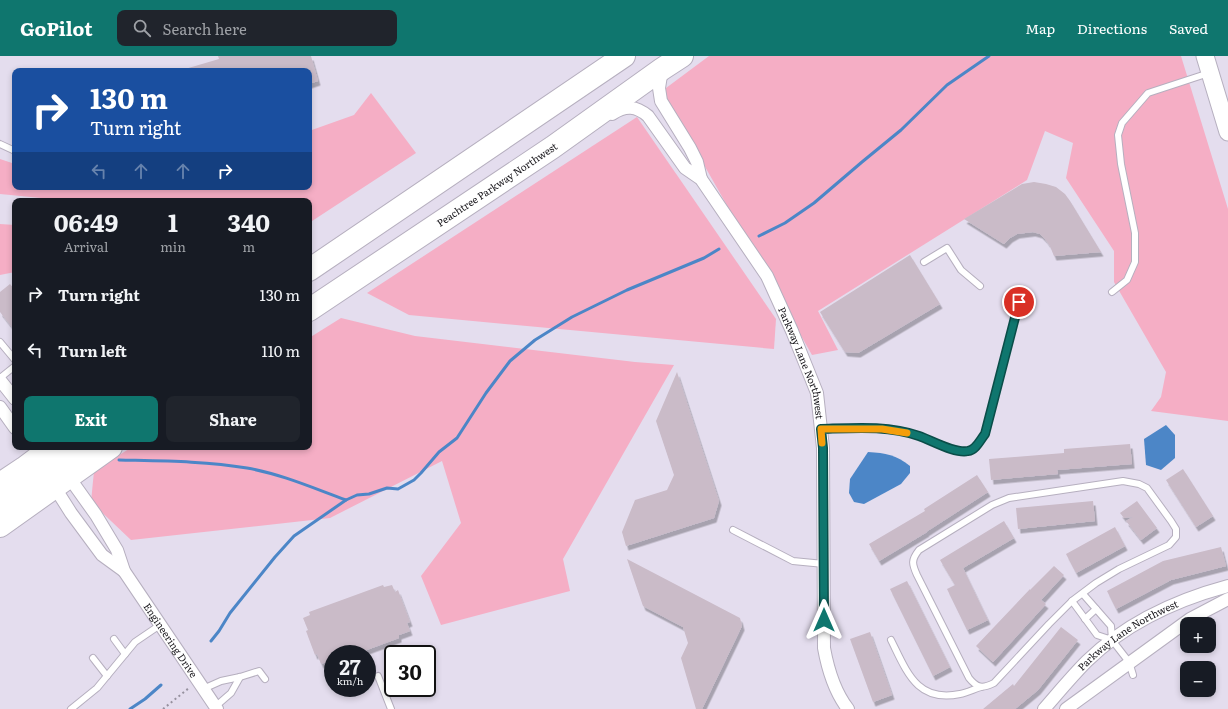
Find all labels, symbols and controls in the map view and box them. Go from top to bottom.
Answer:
search box [117,10,397,46]
text: GoPilot [20,14,93,42]
icon: search [131,17,153,39]
text: Search here [163,17,247,40]
text: Map [1025,18,1055,38]
text: Directions [1077,18,1147,38]
text: Saved [1169,18,1208,38]
text: 130 m [90,76,168,118]
icon: right [24,84,76,136]
text: Turn right [90,114,181,141]
street label: Peachtree Parkway Northwest [433,138,560,230]
icon: left [88,160,110,182]
icon: ahead [130,160,152,182]
icon: ahead [172,160,194,182]
icon: right [214,160,236,182]
text: 06:49 [54,204,118,239]
text: 1 [168,204,178,239]
text: 340 [228,204,270,239]
text: Arrival [64,237,108,256]
text: min [160,237,186,256]
text: m [243,237,255,256]
icon: right [24,283,46,305]
text: Turn right [58,283,140,306]
text: 130 m [260,283,300,306]
pin [1002,285,1036,319]
icon: arrive [1008,291,1030,313]
street label: Parkway Lane Northwest [775,304,828,420]
icon: left [24,339,46,361]
text: Turn left [58,339,127,362]
text: 110 m [262,339,300,362]
button: Exit [24,396,158,442]
button: Share [166,396,300,442]
street label: Parkway Lane Northwest [1074,596,1180,674]
street label: Engineering Drive [140,599,202,680]
position arrow [803,599,845,641]
map controls [1180,617,1216,697]
button: + [1180,617,1216,653]
speed limit sign: 30 [384,645,436,697]
text: 27 [339,651,361,681]
button: − [1180,661,1216,697]
text: km/h [337,673,363,688]

